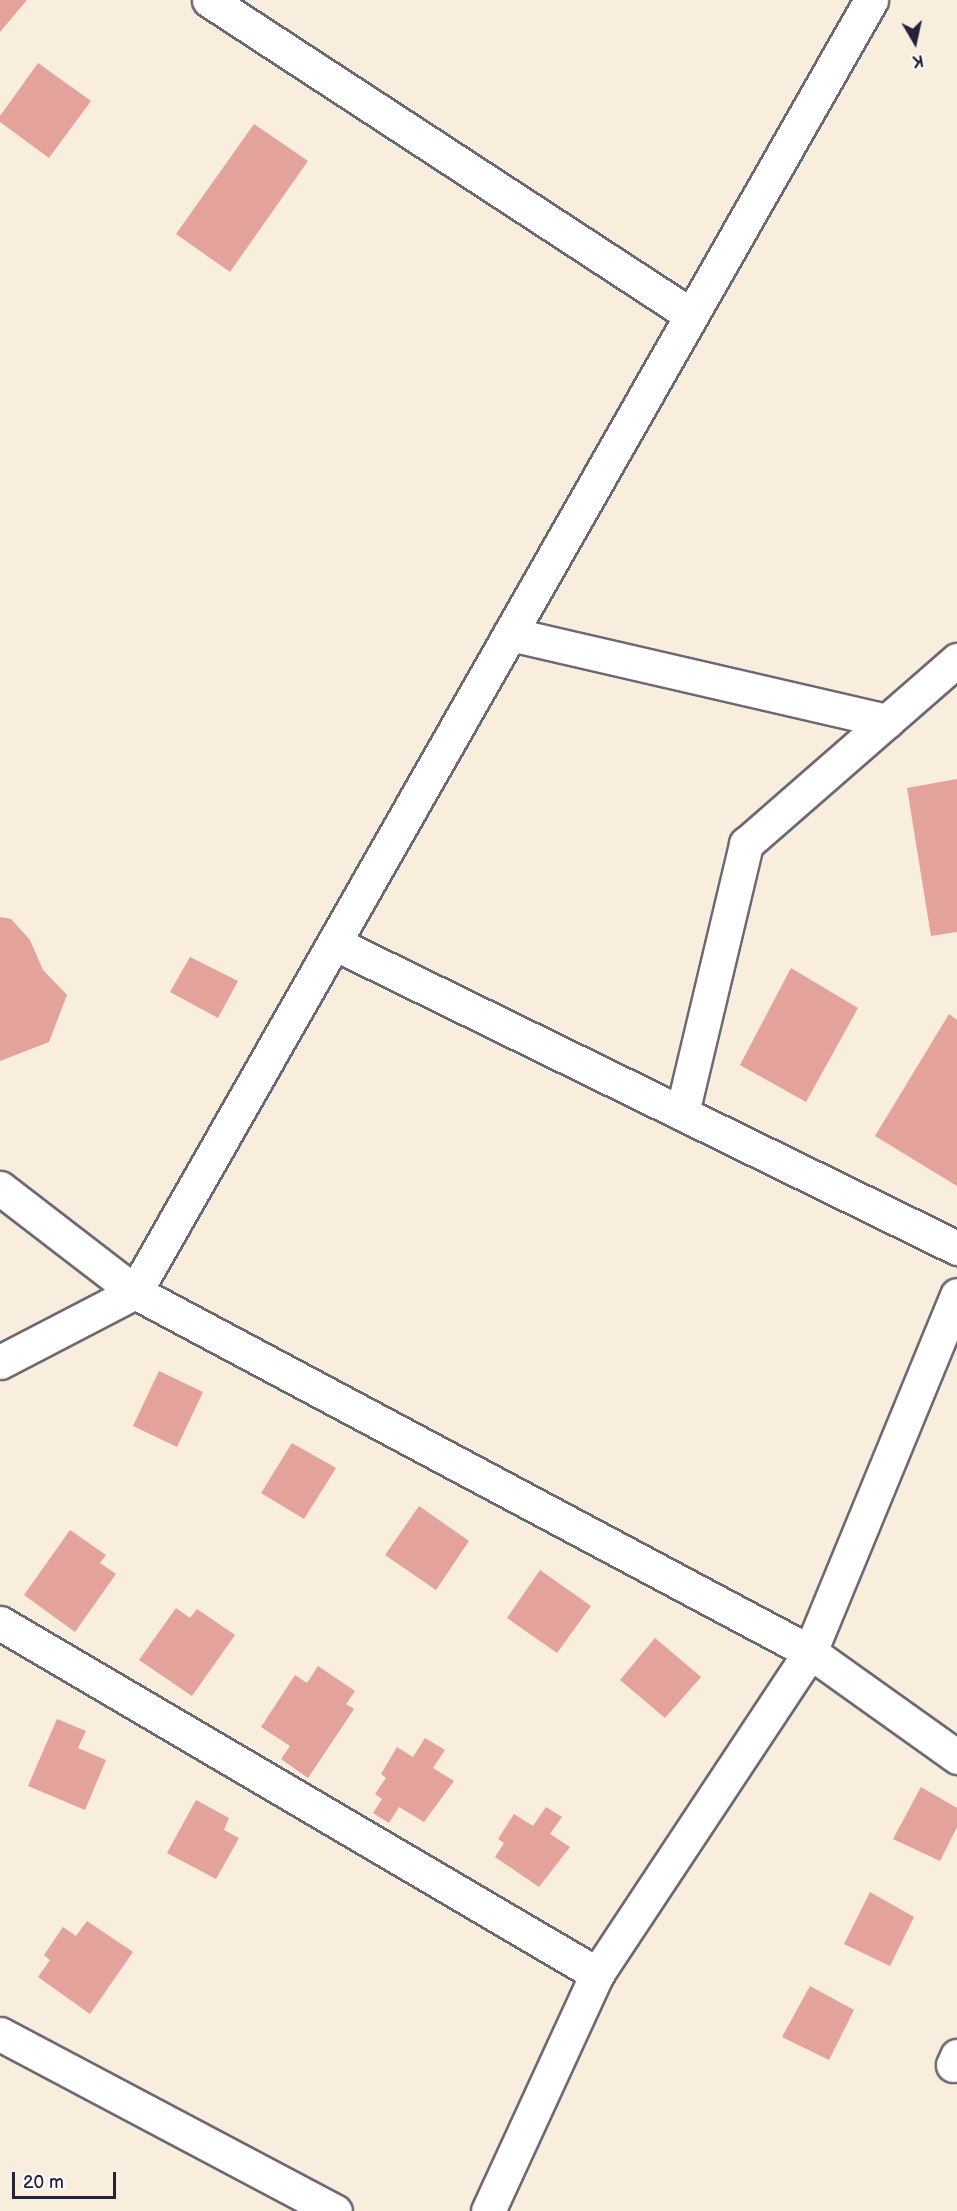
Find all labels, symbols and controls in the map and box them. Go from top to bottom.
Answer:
north arrow [885,12,945,72]
text: K [911,50,925,71]
scale bar [15,2160,118,2198]
text: 20 m [23,2172,64,2193]

